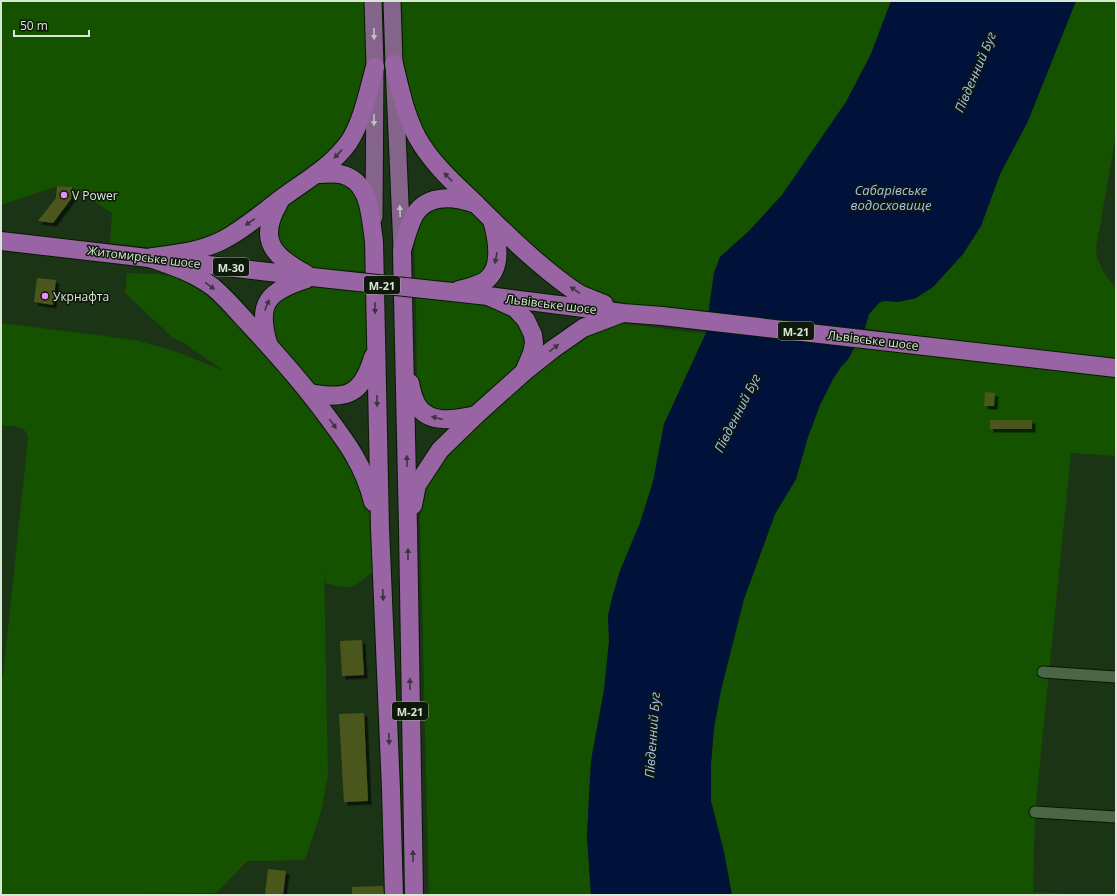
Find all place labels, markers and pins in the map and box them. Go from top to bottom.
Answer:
place label: V Power [72,187,118,204]
marker: V Power [59,190,69,200]
place label: Укрнафта [53,288,109,305]
marker: Укрнафта [40,291,50,301]

